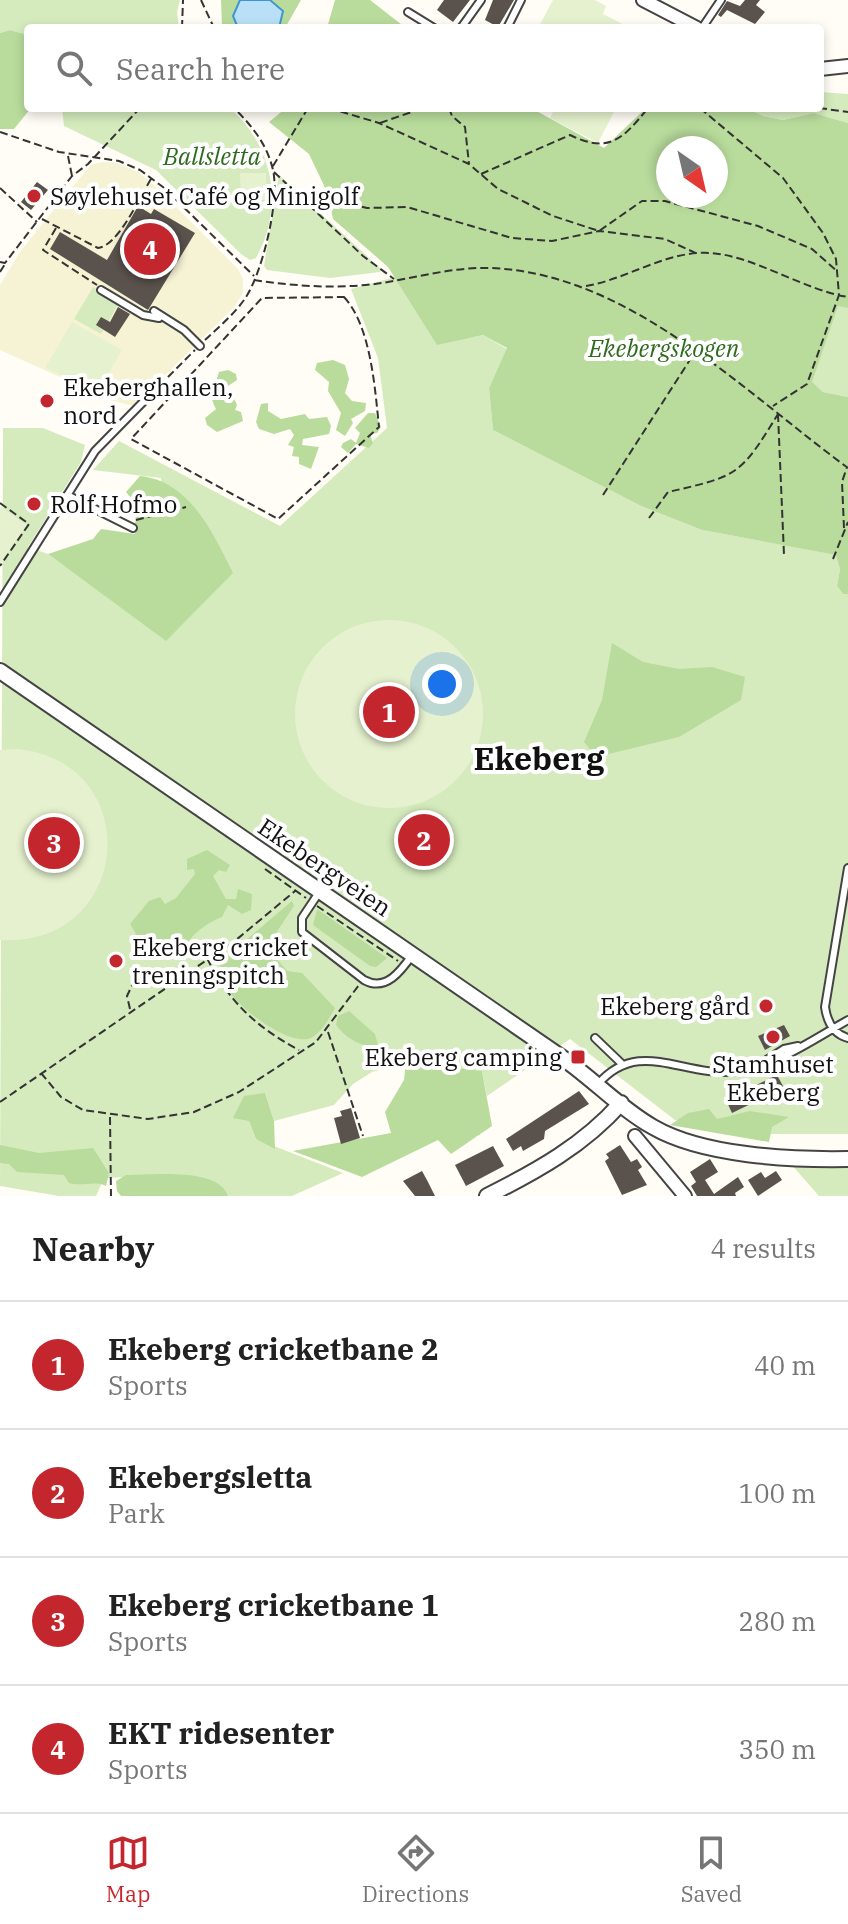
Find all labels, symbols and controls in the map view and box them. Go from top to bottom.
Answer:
search box [24,24,824,112]
icon: search [52,46,96,90]
text: Search here [116,49,285,88]
north arrow [656,136,728,208]
park label: Ballsletta [162,140,261,172]
place label: Søylehuset Café og Minigolf [50,180,361,212]
marker: Søylehuset Café og Minigolf [25,187,43,205]
pin: 4 [124,219,176,279]
park label: Ekebergskogen [588,332,740,364]
place label: Ekeberghallen, nord [63,371,233,431]
marker: Ekeberghallen, nord [38,392,56,410]
place label: Rolf Hofmo [50,488,177,520]
marker: Rolf Hofmo [25,495,43,513]
your location [422,664,462,704]
pin: 1 [363,682,415,742]
district label: Ekeberg [473,737,605,779]
pin: 2 [398,810,450,870]
street label: Ekebergveien [252,811,398,923]
pin: 3 [28,813,80,873]
place label: Ekeberg cricket treningspitch [132,931,309,991]
marker: Ekeberg cricket treningspitch [107,952,125,970]
place label: Ekeberg gård [600,990,750,1022]
marker: Ekeberg gård [757,997,775,1015]
marker: Stamhuset Ekeberg [764,1028,782,1046]
place label: Ekeberg camping [364,1041,562,1073]
marker: Ekeberg camping [569,1048,587,1066]
place label: Stamhuset Ekeberg [712,1048,834,1108]
text: Nearby [32,1226,154,1270]
text: 4 results [710,1231,816,1265]
text: Ekeberg cricketbane 2 [108,1329,439,1368]
text: 1 [50,1348,66,1382]
text: 40 m [754,1348,816,1382]
text: Sports [108,1368,188,1402]
text: Ekebergsletta [108,1457,312,1496]
text: 2 [50,1476,66,1510]
text: 100 m [738,1476,816,1510]
text: Park [108,1496,165,1530]
text: Ekeberg cricketbane 1 [108,1585,439,1624]
text: 3 [50,1604,66,1638]
text: 280 m [738,1604,816,1638]
text: Sports [108,1624,188,1658]
text: EKT ridesenter [108,1713,334,1752]
text: 4 [50,1732,66,1766]
text: 350 m [738,1732,816,1766]
text: Sports [108,1752,188,1786]
tab: Map [106,1831,150,1908]
tab: Directions [362,1831,469,1908]
tab: Saved [681,1831,742,1908]

